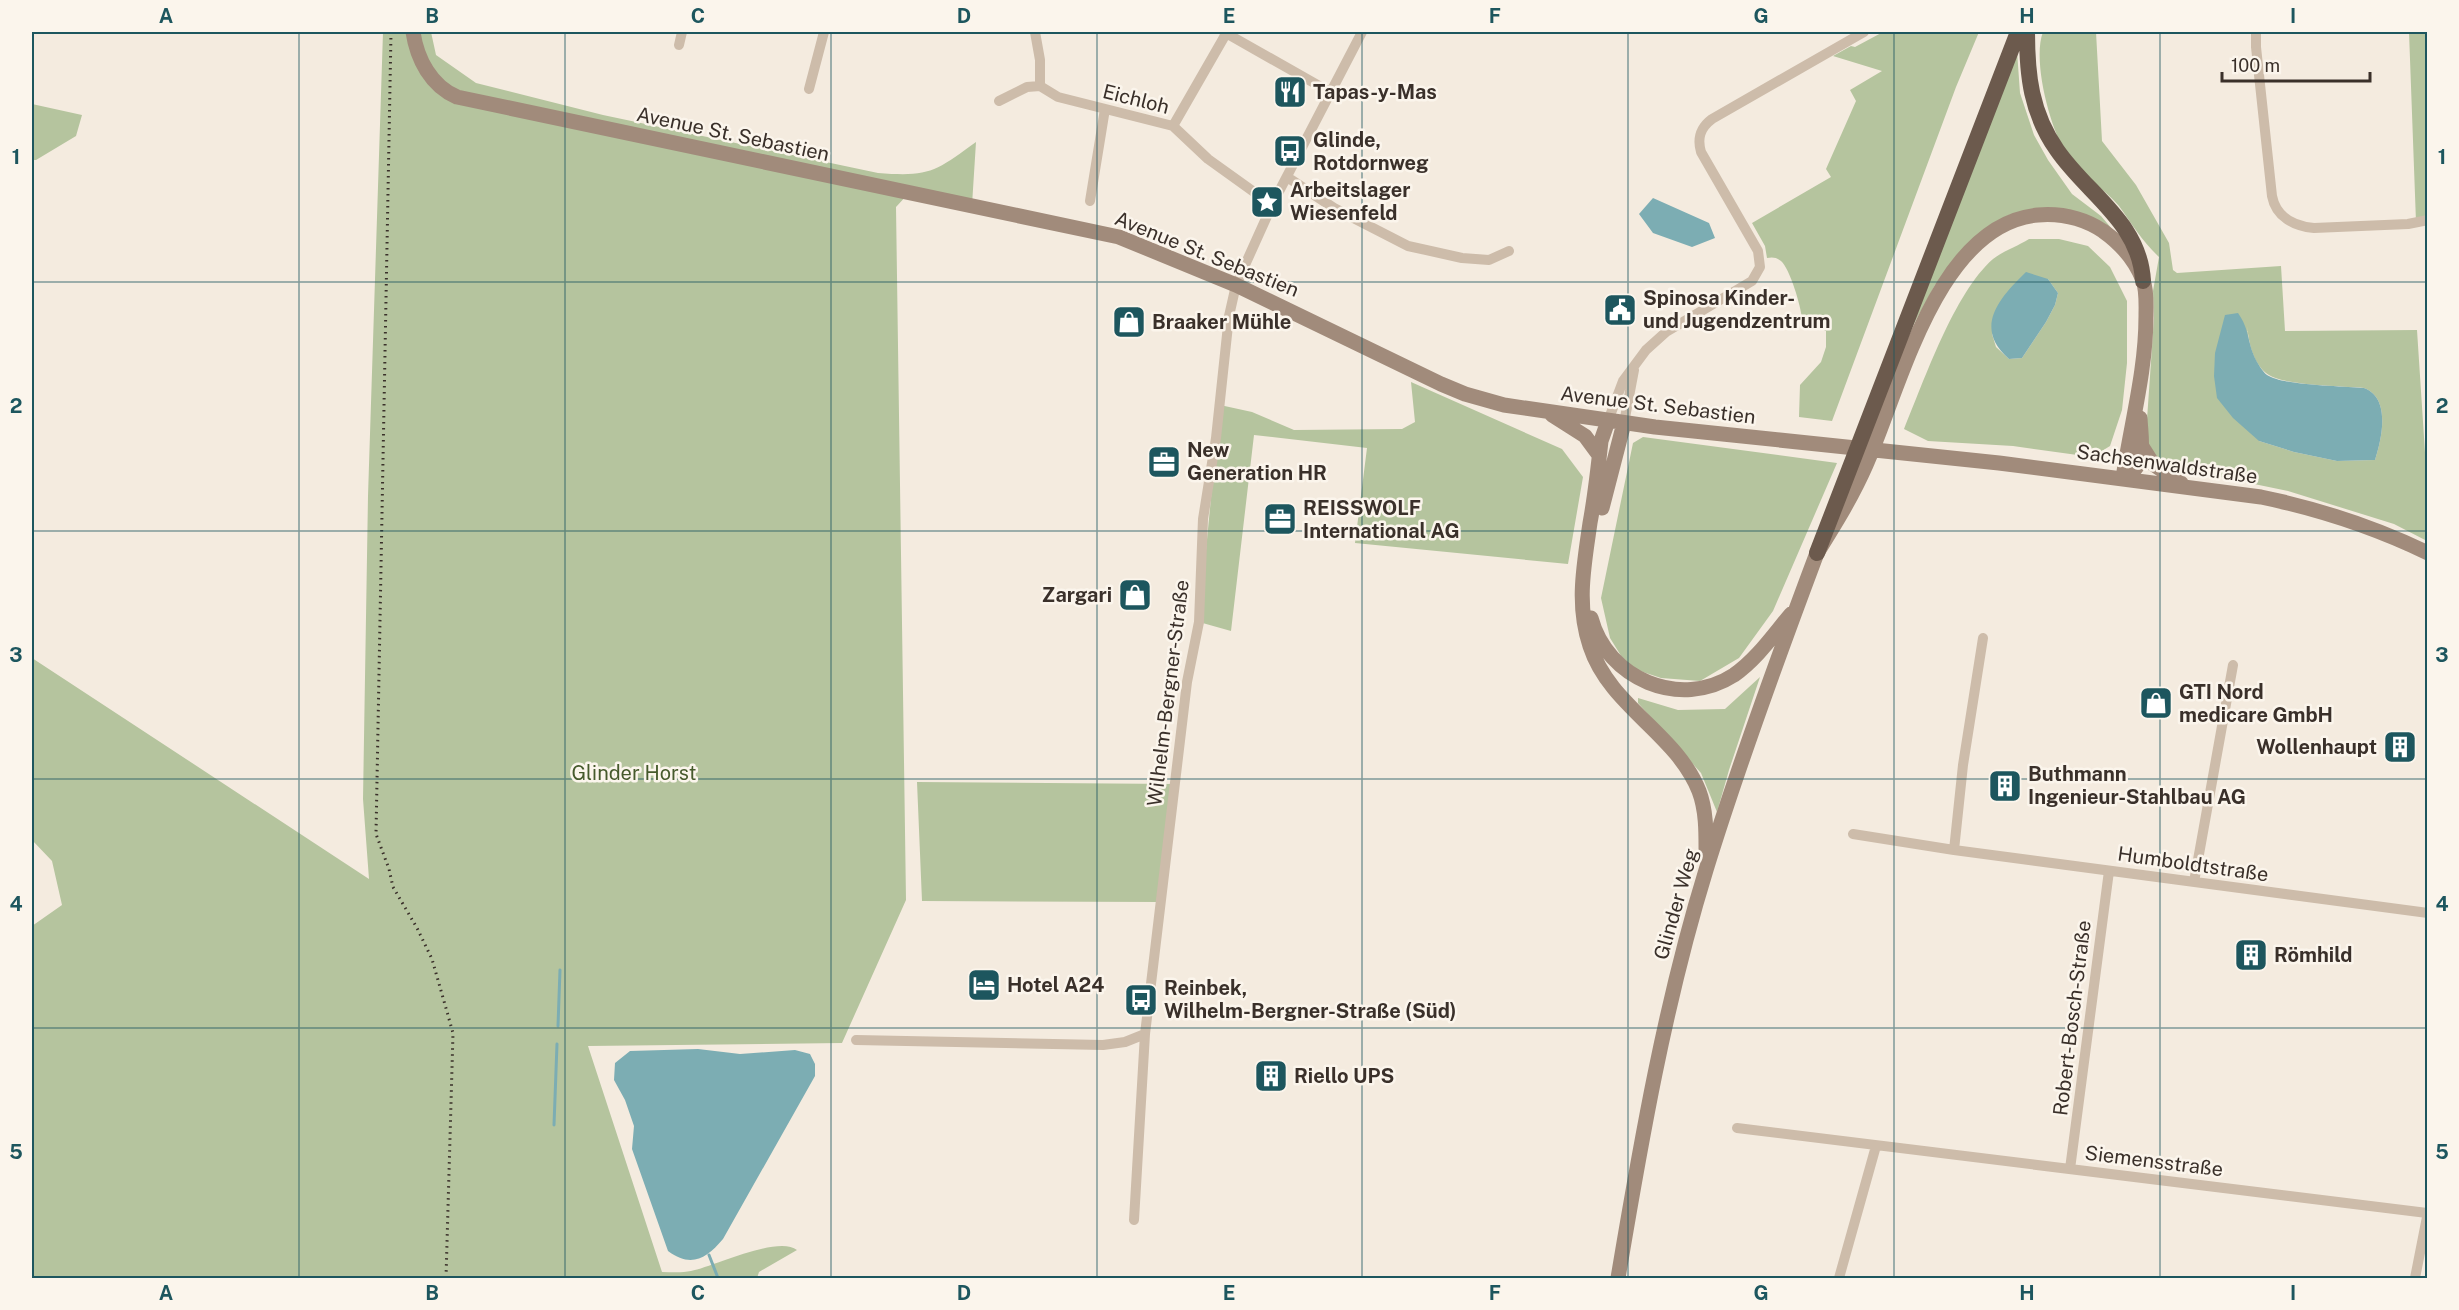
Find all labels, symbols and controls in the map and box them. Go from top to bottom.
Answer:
text: A [159,4,173,28]
text: B [425,4,439,28]
text: C [691,4,705,28]
text: D [957,4,971,28]
text: E [1223,4,1235,28]
text: F [1489,4,1501,28]
text: G [1753,4,1769,28]
text: H [2019,4,2035,28]
text: I [2290,4,2296,28]
scale bar [2222,45,2370,83]
text: 100 m [2231,55,2280,76]
restaurant icon: Tapas-y-Mas [1272,74,1308,110]
street label: Eichloh [1100,79,1172,119]
place label: Tapas-y-Mas [1313,80,1437,104]
street label: Avenue St. Sebastien [634,102,832,166]
place label: Glinde, Rotdornweg [1313,128,1429,175]
bus stop icon: Glinde, Rotdornweg [1272,133,1308,169]
text: 1 [12,145,20,169]
text: 1 [2438,145,2446,169]
place label: Arbeitslager Wiesenfeld [1290,178,1411,225]
place icon: Arbeitslager Wiesenfeld [1249,184,1285,220]
street label: Avenue St. Sebastien [1111,206,1303,302]
place label: Spinosa Kinder- und Jugendzentrum [1643,286,1831,333]
public building icon: Spinosa Kinder- und Jugendzentrum [1602,292,1638,328]
shop icon: Braaker Mühle [1111,304,1147,340]
place label: Braaker Mühle [1152,310,1291,334]
street label: Avenue St. Sebastien [1559,381,1757,429]
text: 2 [10,394,22,418]
text: 2 [2436,394,2448,418]
place label: New Generation HR [1187,438,1327,485]
street label: Sachsenwaldstraße [2075,439,2259,489]
office icon: New Generation HR [1146,444,1182,480]
place label: REISSWOLF International AG [1303,496,1460,543]
office icon: REISSWOLF International AG [1262,501,1298,537]
shop icon: Zargari [1117,577,1153,613]
street label: Wilhelm-Bergner-Straße [1142,578,1194,808]
place label: Zargari [1042,583,1112,607]
text: 3 [9,643,23,667]
text: 3 [2435,643,2449,667]
place label: GTI Nord medicare GmbH [2179,680,2333,727]
shop icon: GTI Nord medicare GmbH [2138,685,2174,721]
building icon: Wollenhaupt [2382,729,2418,765]
place label: Wollenhaupt [2256,735,2377,759]
park label: Glinder Horst [571,761,697,785]
place label: Buthmann Ingenieur-Stahlbau AG [2028,762,2246,809]
building icon: Buthmann Ingenieur-Stahlbau AG [1987,768,2023,804]
street label: Humboldtstraße [2116,842,2270,886]
street label: Glinder Weg [1649,846,1703,962]
text: 4 [9,892,23,916]
text: 4 [2435,892,2449,916]
street label: Robert-Bosch-Straße [2048,919,2096,1117]
building icon: Römhild [2233,937,2269,973]
place label: Römhild [2274,943,2352,967]
hotel icon: Hotel A24 [966,967,1002,1003]
place label: Hotel A24 [1007,973,1104,997]
place label: Reinbek, Wilhelm-Bergner-Straße (Süd) [1164,976,1457,1023]
bus stop icon: Reinbek, Wilhelm-Bergner-Straße (Süd) [1123,982,1159,1018]
building icon: Riello UPS [1253,1058,1289,1094]
place label: Riello UPS [1294,1064,1394,1088]
text: 5 [9,1140,23,1164]
text: 5 [2435,1140,2449,1164]
street label: Siemensstraße [2083,1141,2225,1181]
text: A [159,1281,173,1305]
text: B [425,1281,439,1305]
text: C [691,1281,705,1305]
text: D [957,1281,971,1305]
text: E [1223,1281,1235,1305]
text: F [1489,1281,1501,1305]
text: G [1753,1281,1769,1305]
text: H [2019,1281,2035,1305]
text: I [2290,1281,2296,1305]

